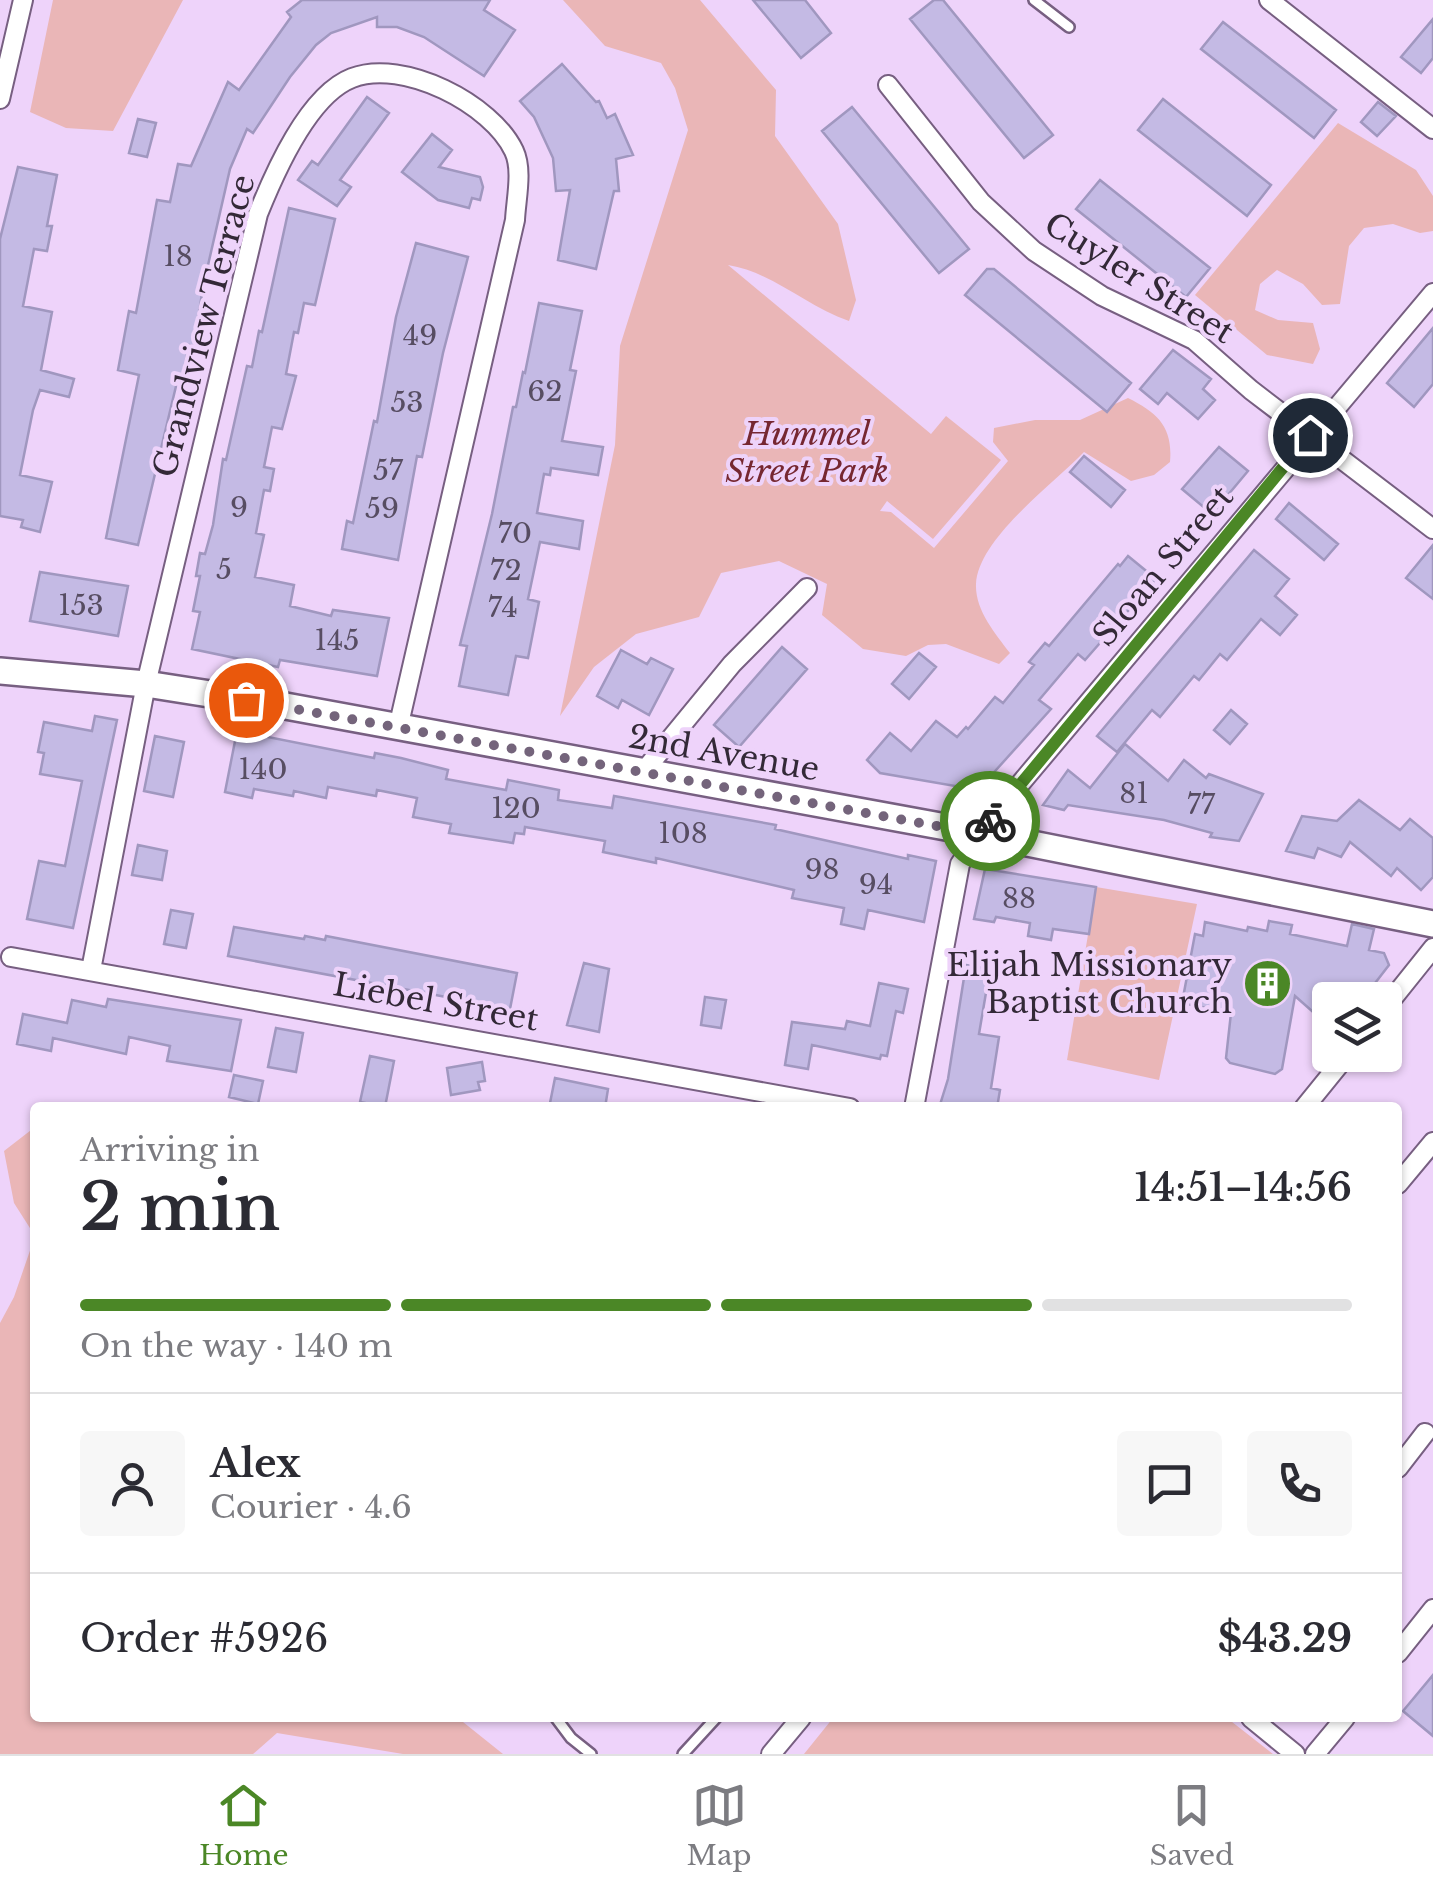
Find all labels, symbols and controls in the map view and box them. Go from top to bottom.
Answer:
street label: Grandview Terrace [144,170,264,482]
street label: Cuyler Street [1037,204,1241,352]
house number: 18 [163,239,193,274]
house number: 49 [403,318,437,353]
house number: 62 [527,374,563,409]
house number: 53 [390,385,424,420]
pin [1268,393,1353,478]
icon: home [1283,408,1338,463]
park label: Hummel Street Park [725,414,889,491]
house number: 57 [373,453,404,488]
street label: Sloan Street [1084,478,1242,654]
house number: 9 [230,490,248,525]
house number: 59 [365,491,399,526]
house number: 70 [498,516,532,551]
house number: 5 [216,552,232,587]
house number: 72 [490,553,522,588]
house number: 153 [58,588,104,623]
house number: 74 [488,590,518,625]
house number: 145 [315,623,359,658]
pin [204,658,289,743]
icon: bag [219,673,274,728]
street label: 2nd Avenue [625,717,823,789]
house number: 140 [239,752,287,787]
courier [940,771,1040,871]
house number: 81 [1119,776,1149,811]
house number: 77 [1187,787,1216,822]
house number: 120 [491,791,541,826]
icon: bike [963,794,1018,849]
house number: 108 [658,816,708,851]
house number: 98 [805,852,839,887]
house number: 94 [859,867,893,902]
house number: 88 [1002,881,1036,916]
place label: Elijah Missionary Baptist Church [947,945,1233,1022]
building icon: Elijah Missionary Baptist Church [1241,957,1293,1009]
street label: Liebel Street [330,964,542,1040]
map controls [1312,982,1402,1072]
button: layers [1312,982,1402,1072]
text: Arriving in [80,1130,259,1170]
text: 14:51–14:56 [1134,1164,1352,1211]
text: 2 min [80,1167,280,1248]
text: On the way · 140 m [80,1326,393,1366]
button: person [80,1431,185,1536]
button: chat [1117,1431,1222,1536]
button: phone [1247,1431,1352,1536]
text: Alex [210,1440,301,1487]
text: Courier · 4.6 [210,1487,412,1527]
text: Order #5926 [80,1615,328,1662]
text: $43.29 [1218,1615,1352,1662]
tab: Home [199,1778,289,1873]
tab: Map [687,1778,752,1873]
tab: Saved [1150,1778,1234,1873]

